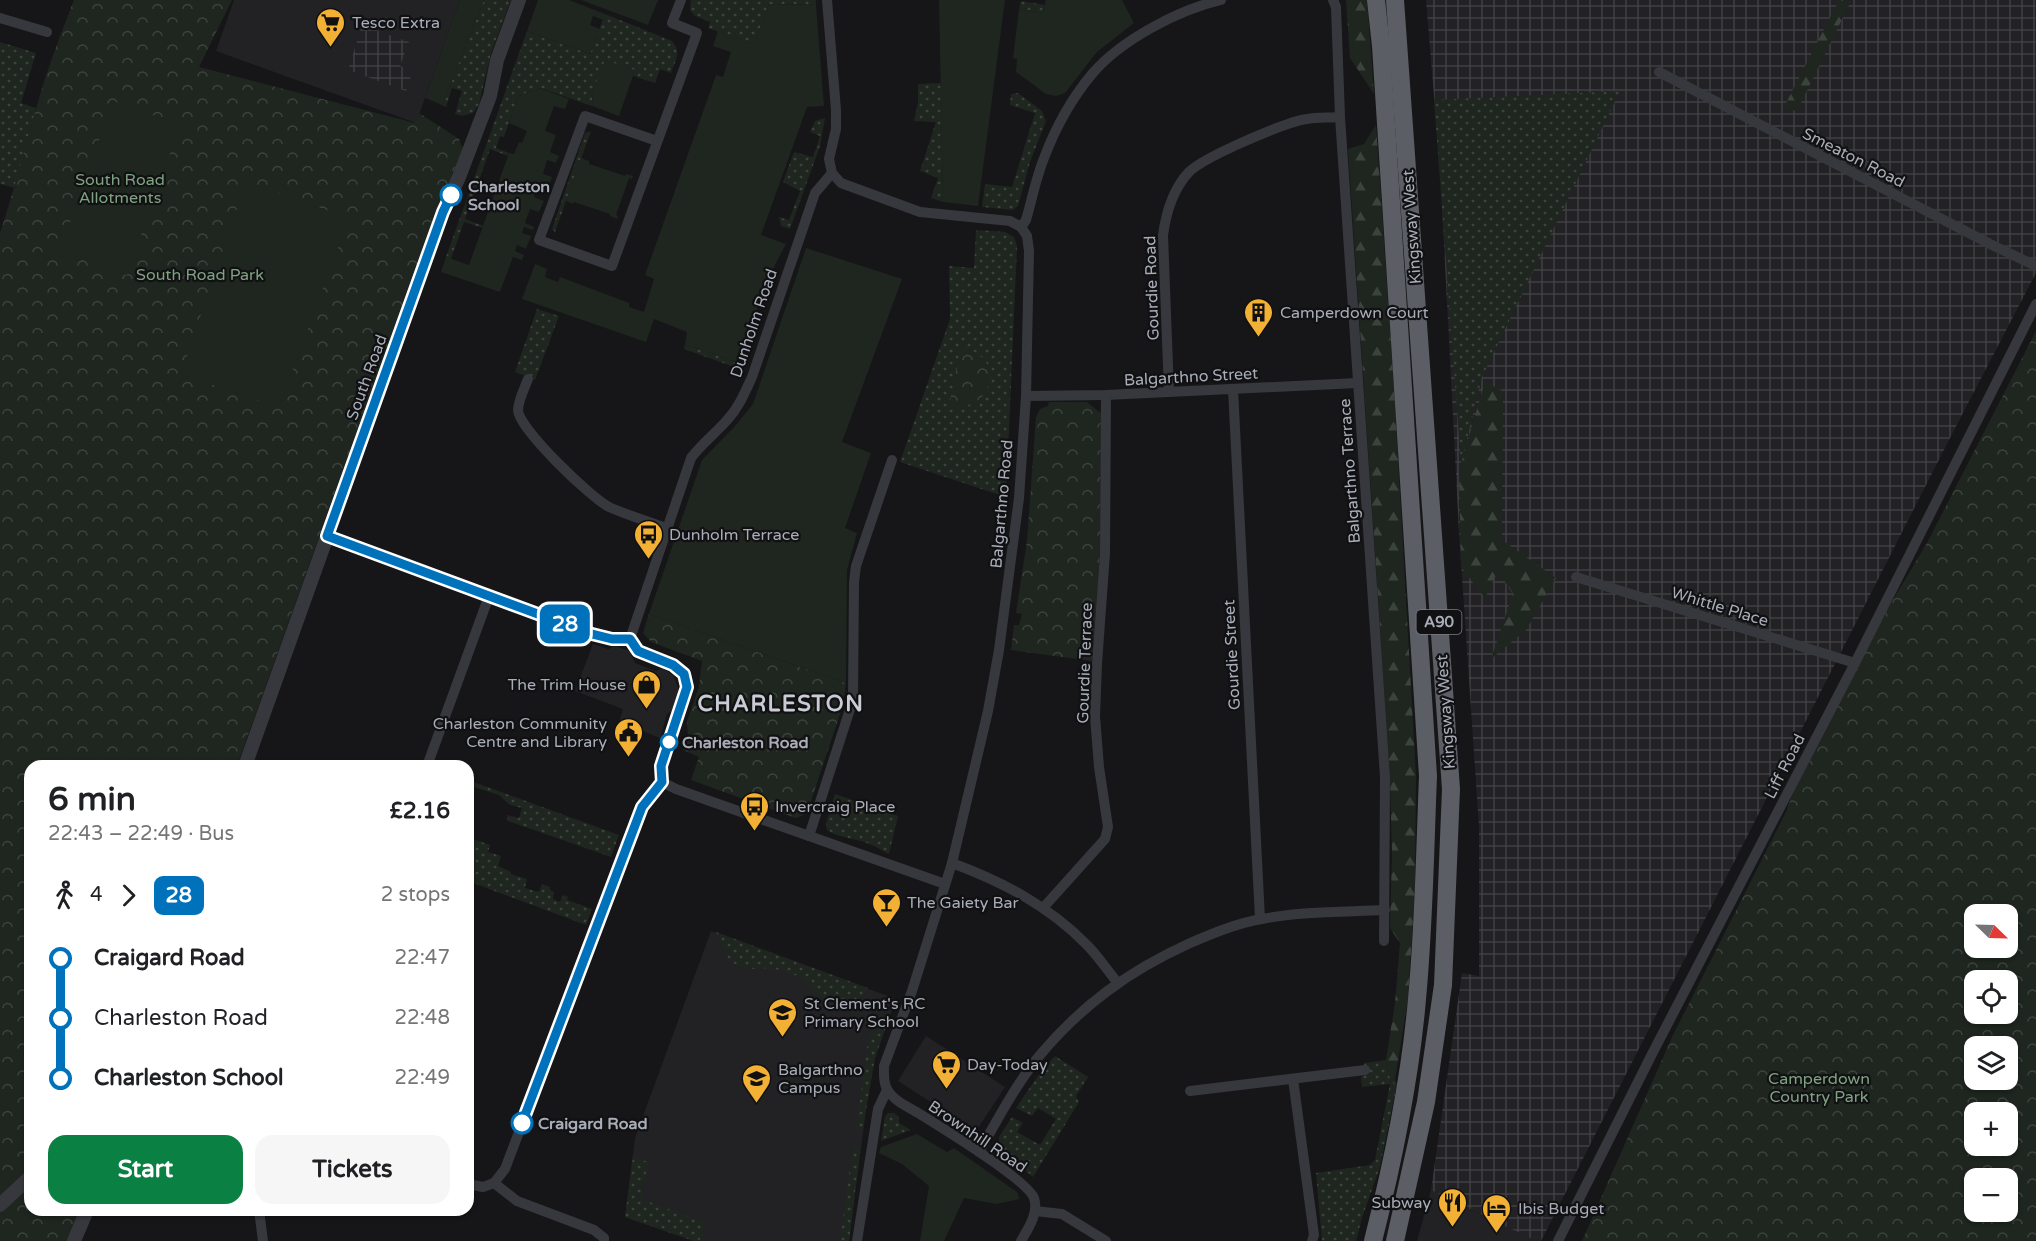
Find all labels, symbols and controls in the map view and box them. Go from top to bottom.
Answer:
supermarket icon: Tesco Extra [315,6,347,48]
place label: Tesco Extra [352,13,440,33]
street label: Smeaton Road [1799,124,1908,192]
street label: Kingsway West [1398,169,1426,285]
park label: South Road Allotments [75,170,165,208]
place label: Charleston School [468,177,550,215]
marker: Charleston School [440,184,462,206]
street label: Gourdie Road [1140,235,1164,341]
park label: South Road Park [136,265,264,285]
street label: Dunholm Road [726,266,782,380]
building icon: Camperdown Court [1243,296,1275,338]
place label: Camperdown Court [1280,303,1429,323]
street label: South Road [342,332,392,423]
street label: Balgarthno Street [1123,363,1259,391]
street label: Balgarthno Terrace [1335,398,1365,544]
street label: Balgarthno Road [986,439,1018,569]
bus stop icon: Dunholm Terrace [632,518,664,560]
place label: Dunholm Terrace [669,525,799,545]
street label: Whittle Place [1669,583,1771,631]
street label: Gourdie Street [1219,599,1245,711]
street label: Gourdie Terrace [1073,602,1097,724]
line badge: 28 [538,604,592,644]
road number: A90 [1416,610,1462,634]
text: 28 [552,612,578,637]
street label: Kingsway West [1432,654,1460,770]
shop icon: The Trim House [631,668,663,710]
place label: The Trim House [508,675,626,695]
district label: CHARLESTON [698,691,864,717]
place label: Charleston Community Centre and Library [433,714,607,752]
public building icon: Charleston Community Centre and Library [612,716,644,758]
street label: Liff Road [1760,731,1810,802]
marker: Charleston Road [660,733,678,751]
place label: Charleston Road [682,733,808,753]
text: 6 min [48,780,136,819]
bus stop icon: Invercraig Place [738,790,770,832]
place label: Invercraig Place [775,797,895,817]
text: £2.16 [390,798,450,824]
text: 22:43 – 22:49 · Bus [48,822,234,846]
icon: walk [48,879,81,912]
icon: forward [112,879,145,912]
text: 4 [90,883,103,907]
text: 28 [166,883,192,908]
text: 2 stops [381,883,450,907]
bar icon: The Gaiety Bar [870,886,902,928]
place label: The Gaiety Bar [907,893,1020,913]
north arrow [1964,904,2018,958]
map controls [1964,904,2018,1222]
text: Craigard Road [94,945,245,971]
text: 22:47 [395,946,450,970]
button: locate [1964,970,2018,1024]
place label: St Clement's RC Primary School [804,994,925,1032]
school or university icon: St Clement's RC Primary School [767,996,799,1038]
text: Charleston Road [94,1005,268,1031]
text: 22:48 [395,1006,450,1030]
button: layers [1964,1036,2018,1090]
supermarket icon: Day-Today [930,1048,962,1090]
place label: Day-Today [967,1055,1048,1075]
place label: Balgarthno Campus [778,1060,863,1098]
school or university icon: Balgarthno Campus [741,1062,773,1104]
text: Charleston School [94,1065,284,1091]
text: 22:49 [395,1066,450,1090]
park label: Camperdown Country Park [1768,1069,1870,1107]
street label: Brownhill Road [924,1096,1031,1177]
button: + [1964,1102,2018,1156]
marker: Craigard Road [511,1112,533,1134]
place label: Craigard Road [538,1114,648,1134]
button: Start [48,1135,243,1204]
button: Tickets [255,1135,450,1204]
button: − [1964,1168,2018,1222]
restaurant icon: Subway [1436,1186,1468,1228]
hotel icon: Ibis Budget [1481,1192,1513,1234]
place label: Subway [1372,1193,1431,1213]
place label: Ibis Budget [1518,1199,1604,1219]

